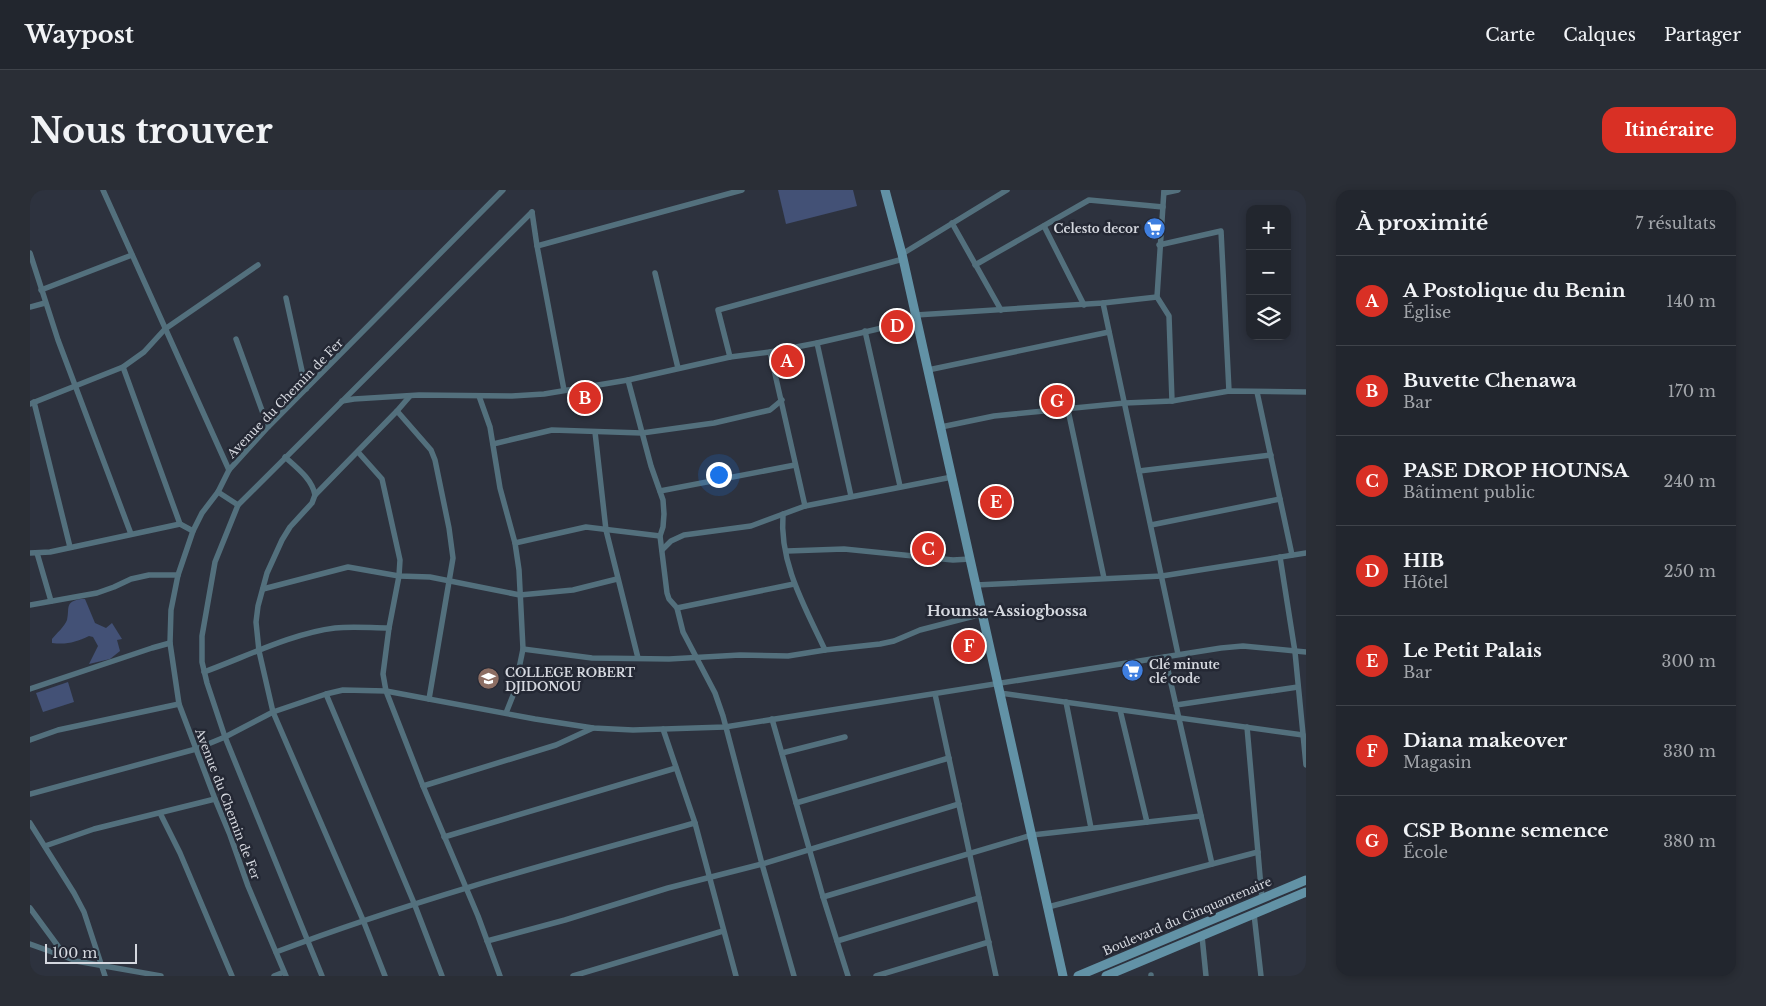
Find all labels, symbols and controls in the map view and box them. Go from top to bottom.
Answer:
text: Waypost [25,20,134,49]
text: Carte [1485,24,1535,46]
text: Calques [1563,24,1636,46]
text: Partager [1664,24,1741,46]
button: Itinéraire [1602,107,1736,153]
text: Nous trouver [30,109,273,152]
map controls [1246,205,1291,340]
button: + [1246,205,1291,250]
text: À proximité [1356,210,1488,236]
text: 7 résultats [1635,213,1716,233]
supermarket icon: Celesto decor [1143,216,1167,240]
place label: Celesto decor [1054,221,1139,236]
button: − [1246,250,1291,295]
text: A Postolique du Benin [1403,279,1625,302]
text: A [1366,291,1378,311]
text: 140 m [1666,291,1716,311]
button: layers [1246,295,1291,340]
text: Église [1403,302,1451,322]
pin: D [881,307,913,345]
street label: Avenue du Chemin de Fer [223,335,346,462]
pin: A [771,342,803,380]
text: Buvette Chenawa [1403,369,1577,392]
pin: B [569,379,601,417]
text: B [1366,381,1378,401]
text: 170 m [1668,381,1716,401]
pin: G [1041,382,1073,420]
text: Bar [1403,392,1432,412]
text: PASE DROP HOUNSA [1403,459,1629,482]
your location [706,462,732,488]
text: C [1365,471,1379,491]
text: 240 m [1664,471,1716,491]
text: Bâtiment public [1403,482,1535,502]
pin: E [980,483,1012,521]
pin: C [912,530,944,568]
text: HIB [1403,549,1444,572]
text: D [1365,561,1379,581]
text: 250 m [1664,561,1716,581]
text: Hôtel [1403,572,1448,592]
district label: Hounsa-Assiogbossa [927,601,1088,620]
pin: F [953,627,985,665]
text: Le Petit Palais [1403,639,1542,662]
text: E [1366,651,1378,671]
text: 300 m [1662,651,1716,671]
place label: Clé minute clé code [1149,657,1220,686]
supermarket icon: Clé minute clé code [1121,659,1145,683]
text: Bar [1403,662,1432,682]
place label: COLLEGE ROBERT DJIDONOU [505,665,635,694]
school or university icon: COLLEGE ROBERT DJIDONOU [477,667,501,691]
street label: Avenue du Chemin de Fer [192,725,264,882]
text: Diana makeover [1403,729,1567,752]
text: F [1366,741,1378,761]
text: 330 m [1663,741,1716,761]
text: Magasin [1403,752,1472,772]
text: CSP Bonne semence [1403,819,1609,842]
text: G [1365,831,1379,851]
text: 380 m [1663,831,1716,851]
text: École [1403,842,1448,862]
street label: Boulevard du Cinquantenaire [1100,874,1274,958]
scale bar [45,941,138,964]
text: 100 m [52,944,97,962]

